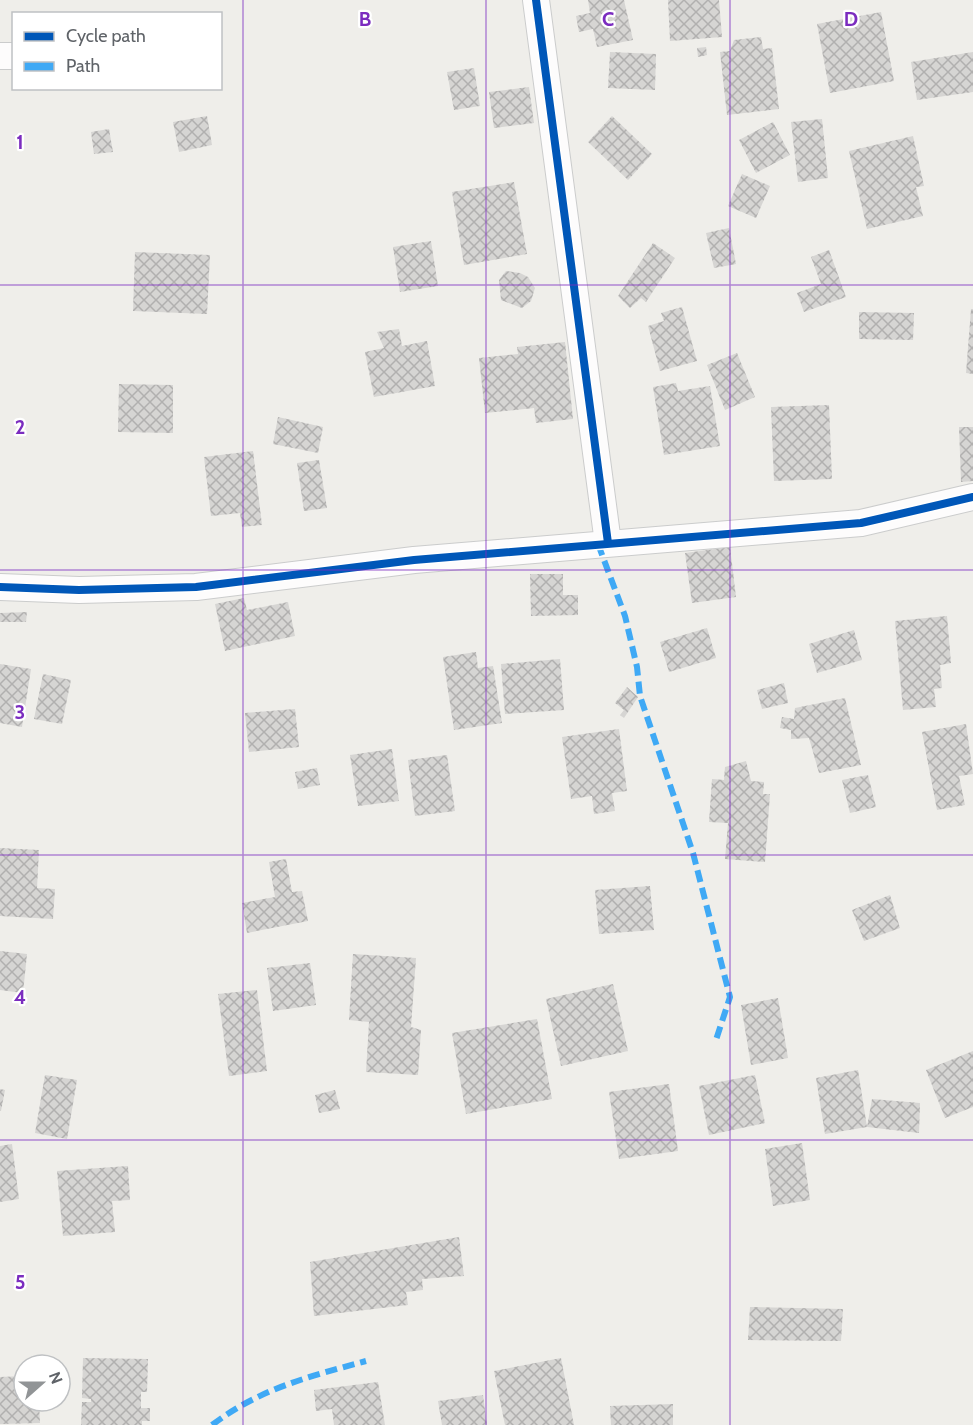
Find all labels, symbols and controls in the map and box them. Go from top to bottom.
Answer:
text: B [359,7,371,31]
text: C [602,7,614,31]
text: D [844,7,858,31]
legend [12,12,222,90]
text: Cycle path [66,25,146,47]
text: Path [66,55,100,77]
text: 1 [16,130,24,154]
text: 2 [15,415,25,439]
text: 3 [15,700,25,724]
text: 4 [14,985,26,1009]
text: 5 [15,1270,25,1294]
north arrow [12,1353,72,1413]
text: N [45,1369,66,1386]

